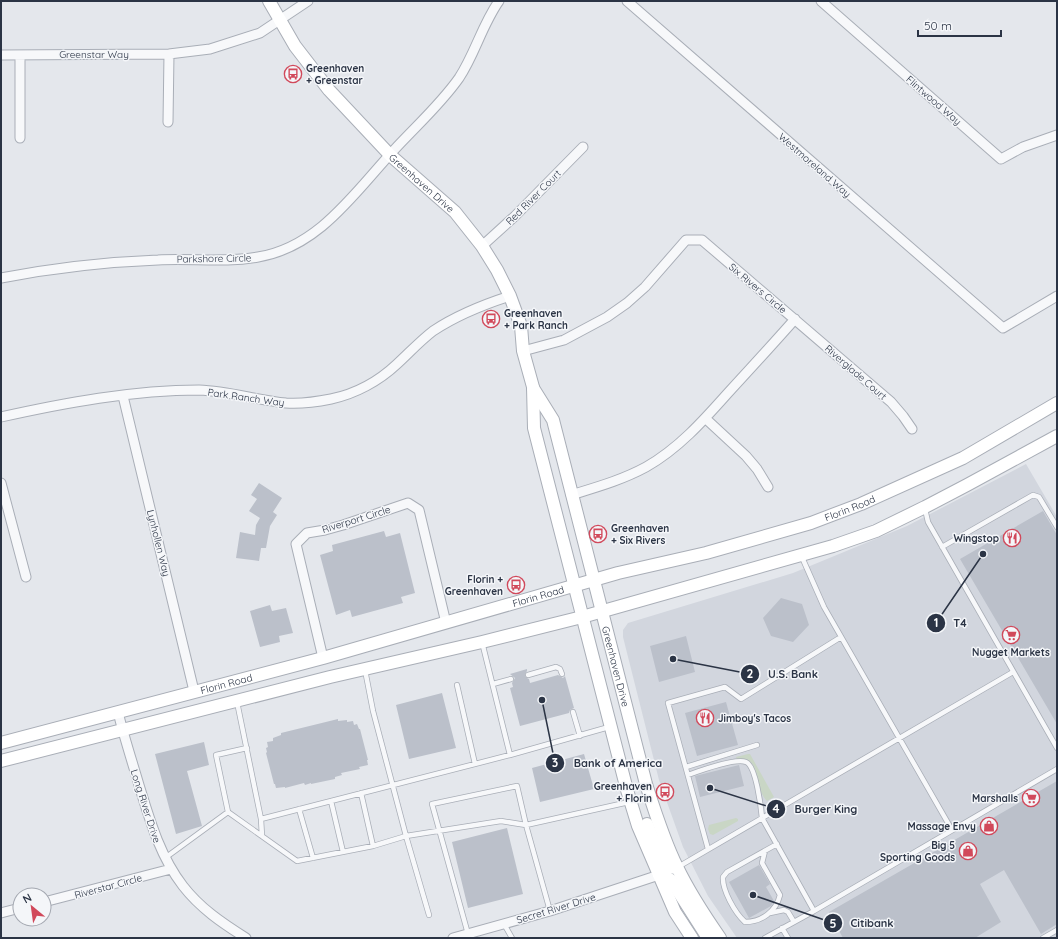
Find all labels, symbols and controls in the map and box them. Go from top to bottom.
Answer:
scale bar [918,12,1001,38]
text: 50 m [924,18,952,33]
street label: Greenstar Way [59,48,129,61]
place label: Greenhaven + Greenstar [306,62,364,87]
bus stop icon: Greenhaven + Greenstar [283,64,303,84]
street label: Flintwood Way [903,73,964,128]
street label: Westmoreland Way [776,130,854,200]
street label: Greenhaven Drive [386,151,457,216]
street label: Red River Court [503,167,564,228]
street label: Parkshore Circle [176,251,252,266]
street label: Six Rivers Circle [726,260,790,317]
place label: Greenhaven + Park Ranch [504,307,568,332]
bus stop icon: Greenhaven + Park Ranch [481,309,501,329]
street label: Riverglade Court [822,342,890,403]
street label: Park Ranch Way [207,386,285,409]
street label: Florin Road [823,493,877,524]
street label: Riverport Circle [320,503,392,536]
street label: Lynhollen Way [144,508,173,578]
place label: Greenhaven + Six Rivers [611,522,669,547]
bus stop icon: Greenhaven + Six Rivers [588,524,608,544]
restaurant icon: Wingstop [1002,528,1022,548]
place label: Wingstop [954,532,999,545]
place label: Florin + Greenhaven [445,573,503,598]
bus stop icon: Florin + Greenhaven [506,575,526,595]
street label: Florin Road [511,583,566,610]
callout: T4 [926,611,975,634]
text: 1 [934,615,938,630]
text: T4 [953,616,967,630]
street label: Greenhaven Drive [599,625,632,709]
supermarket icon: Nugget Markets [1001,625,1021,645]
place label: Nugget Markets [972,646,1050,659]
callout: U.S. Bank [740,663,826,686]
text: 2 [747,666,754,681]
text: U.S. Bank [768,667,818,681]
street label: Florin Road [199,671,254,697]
restaurant icon: Jimboy's Tacos [695,708,715,728]
place label: Jimboy's Tacos [718,712,791,725]
callout: Bank of America [545,751,670,774]
text: 3 [552,755,558,770]
text: Bank of America [574,756,662,770]
street label: Long River Drive [128,768,164,845]
place label: Greenhaven + Florin [594,780,652,805]
bus stop icon: Greenhaven + Florin [655,782,675,802]
supermarket icon: Marshalls [1021,788,1041,808]
place label: Marshalls [972,792,1018,805]
callout: Burger King [766,797,865,820]
text: 4 [772,801,780,816]
text: Burger King [795,802,857,816]
shop icon: Massage Envy [979,816,999,836]
place label: Massage Envy [908,820,976,833]
place label: Big 5 Sporting Goods [880,839,955,864]
shop icon: Big 5 Sporting Goods [958,841,978,861]
street label: Riverstar Circle [73,871,144,902]
north arrow [12,887,52,927]
text: N [20,890,34,906]
street label: Secret River Drive [515,890,598,927]
callout: Citibank [823,912,902,935]
text: 5 [830,916,837,931]
text: Citibank [850,916,894,930]

